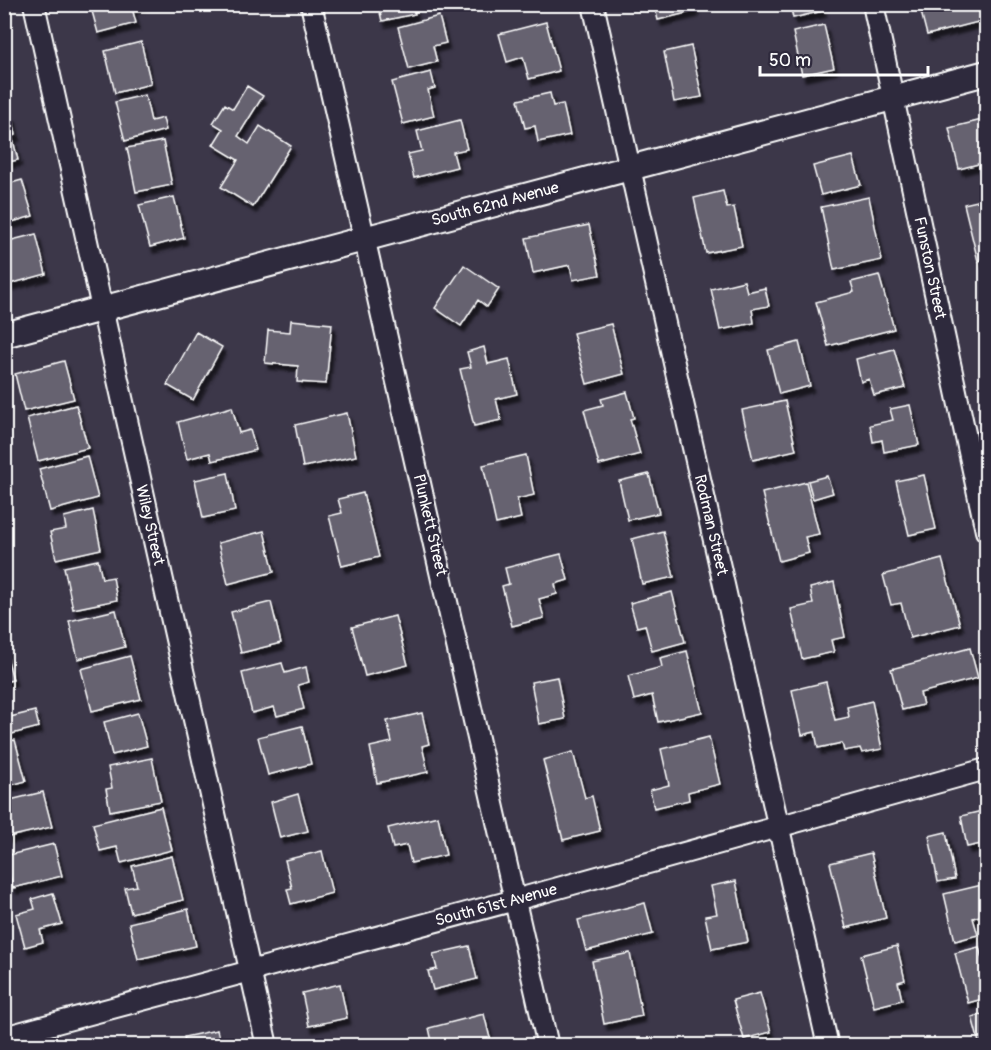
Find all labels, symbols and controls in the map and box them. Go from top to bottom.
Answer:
scale bar [760,39,928,77]
text: 50 m [769,49,811,72]
street label: South 62nd Avenue [429,177,561,231]
street label: Funston Street [909,215,951,322]
street label: Plunkett Street [409,472,452,578]
street label: Rodman Street [690,473,732,578]
street label: Wiley Street [131,483,169,568]
street label: South 61st Avenue [433,879,559,931]

